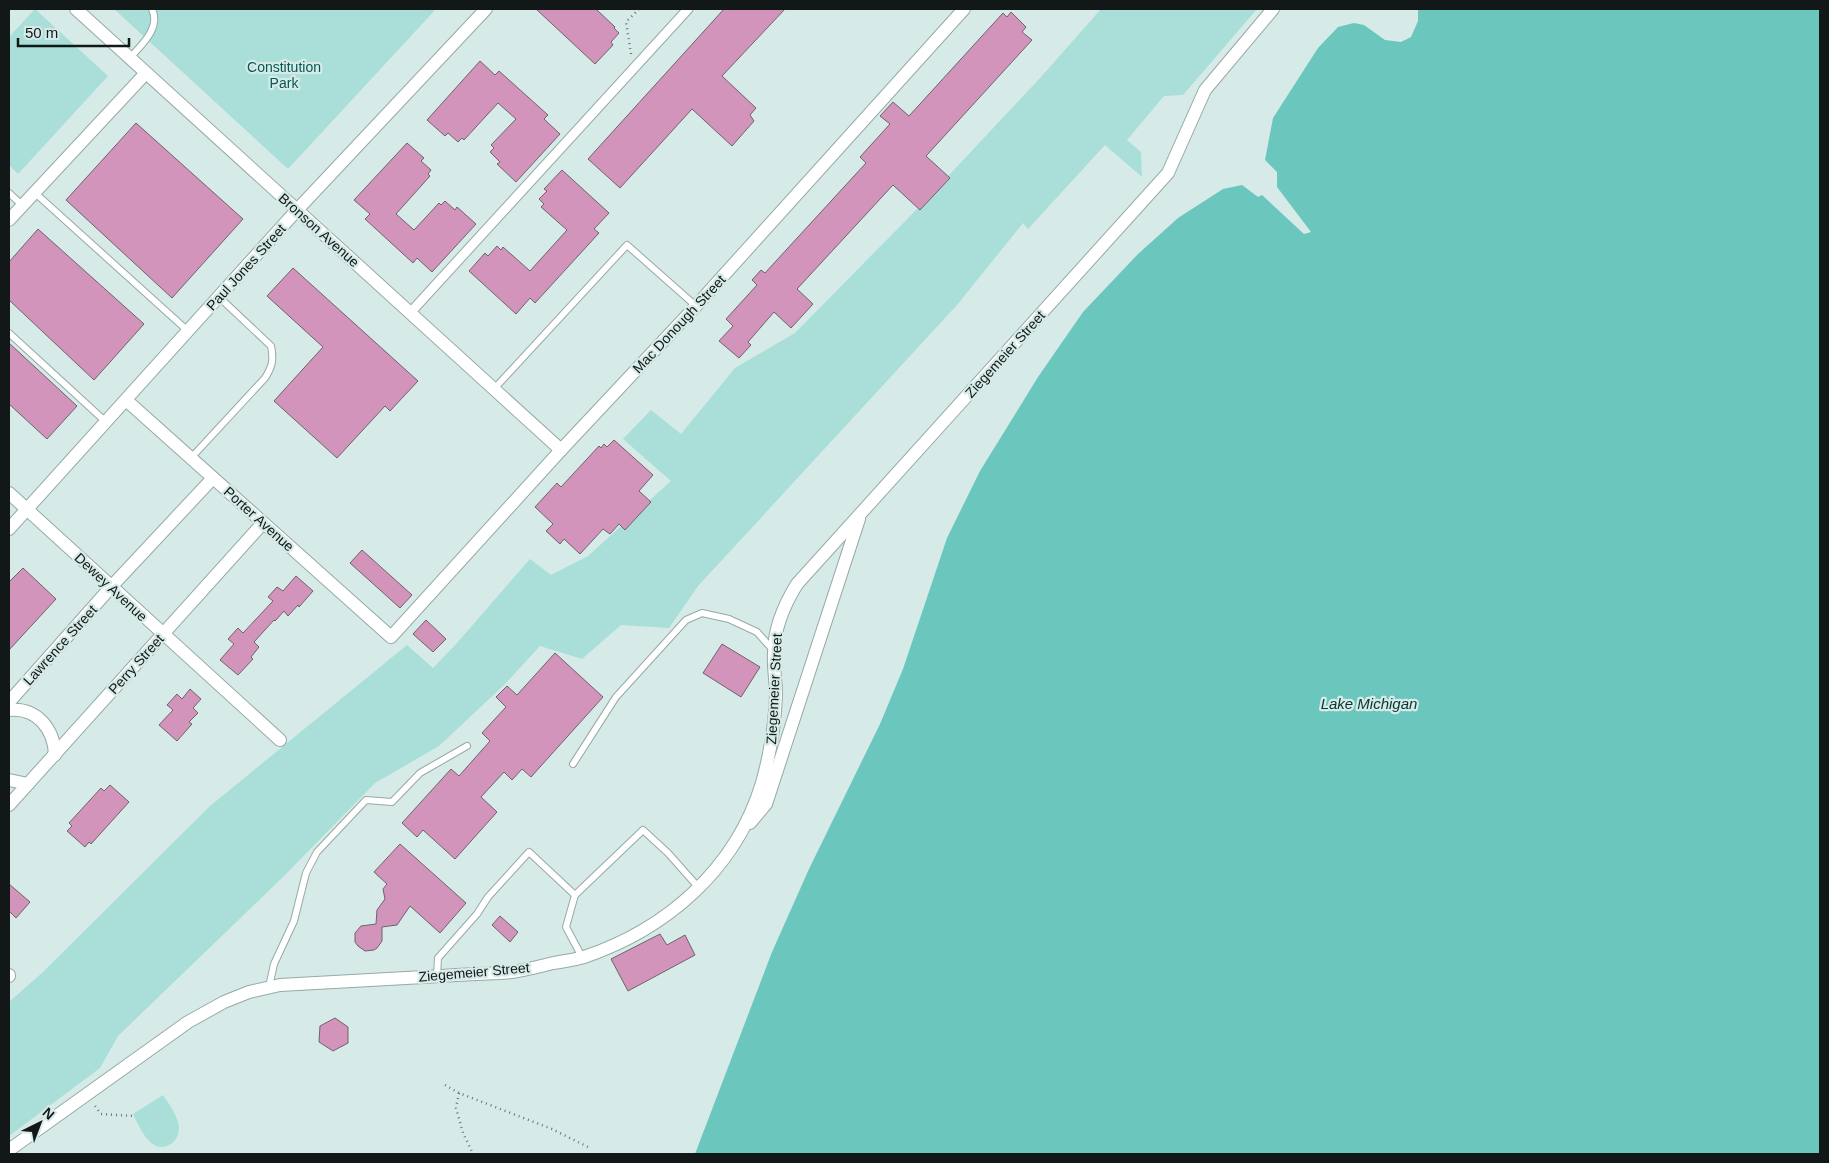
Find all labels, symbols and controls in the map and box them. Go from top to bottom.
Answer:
scale bar [18,15,129,47]
text: 50 m [25,24,58,41]
park label: Constitution Park [247,59,321,91]
street label: Bronson Avenue [276,190,363,270]
street label: Paul Jones Street [203,221,289,313]
street label: Mac Donough Street [629,272,729,376]
street label: Ziegemeier Street [962,307,1048,401]
street label: Porter Avenue [221,483,297,555]
street label: Dewey Avenue [71,549,151,625]
street label: Lawrence Street [20,602,100,688]
street label: Perry Street [105,631,167,697]
street label: Ziegemeier Street [763,633,785,745]
water label: Lake Michigan [1321,695,1417,712]
street label: Ziegemeier Street [418,959,530,985]
north arrow [15,1098,65,1148]
text: N [40,1104,58,1123]

